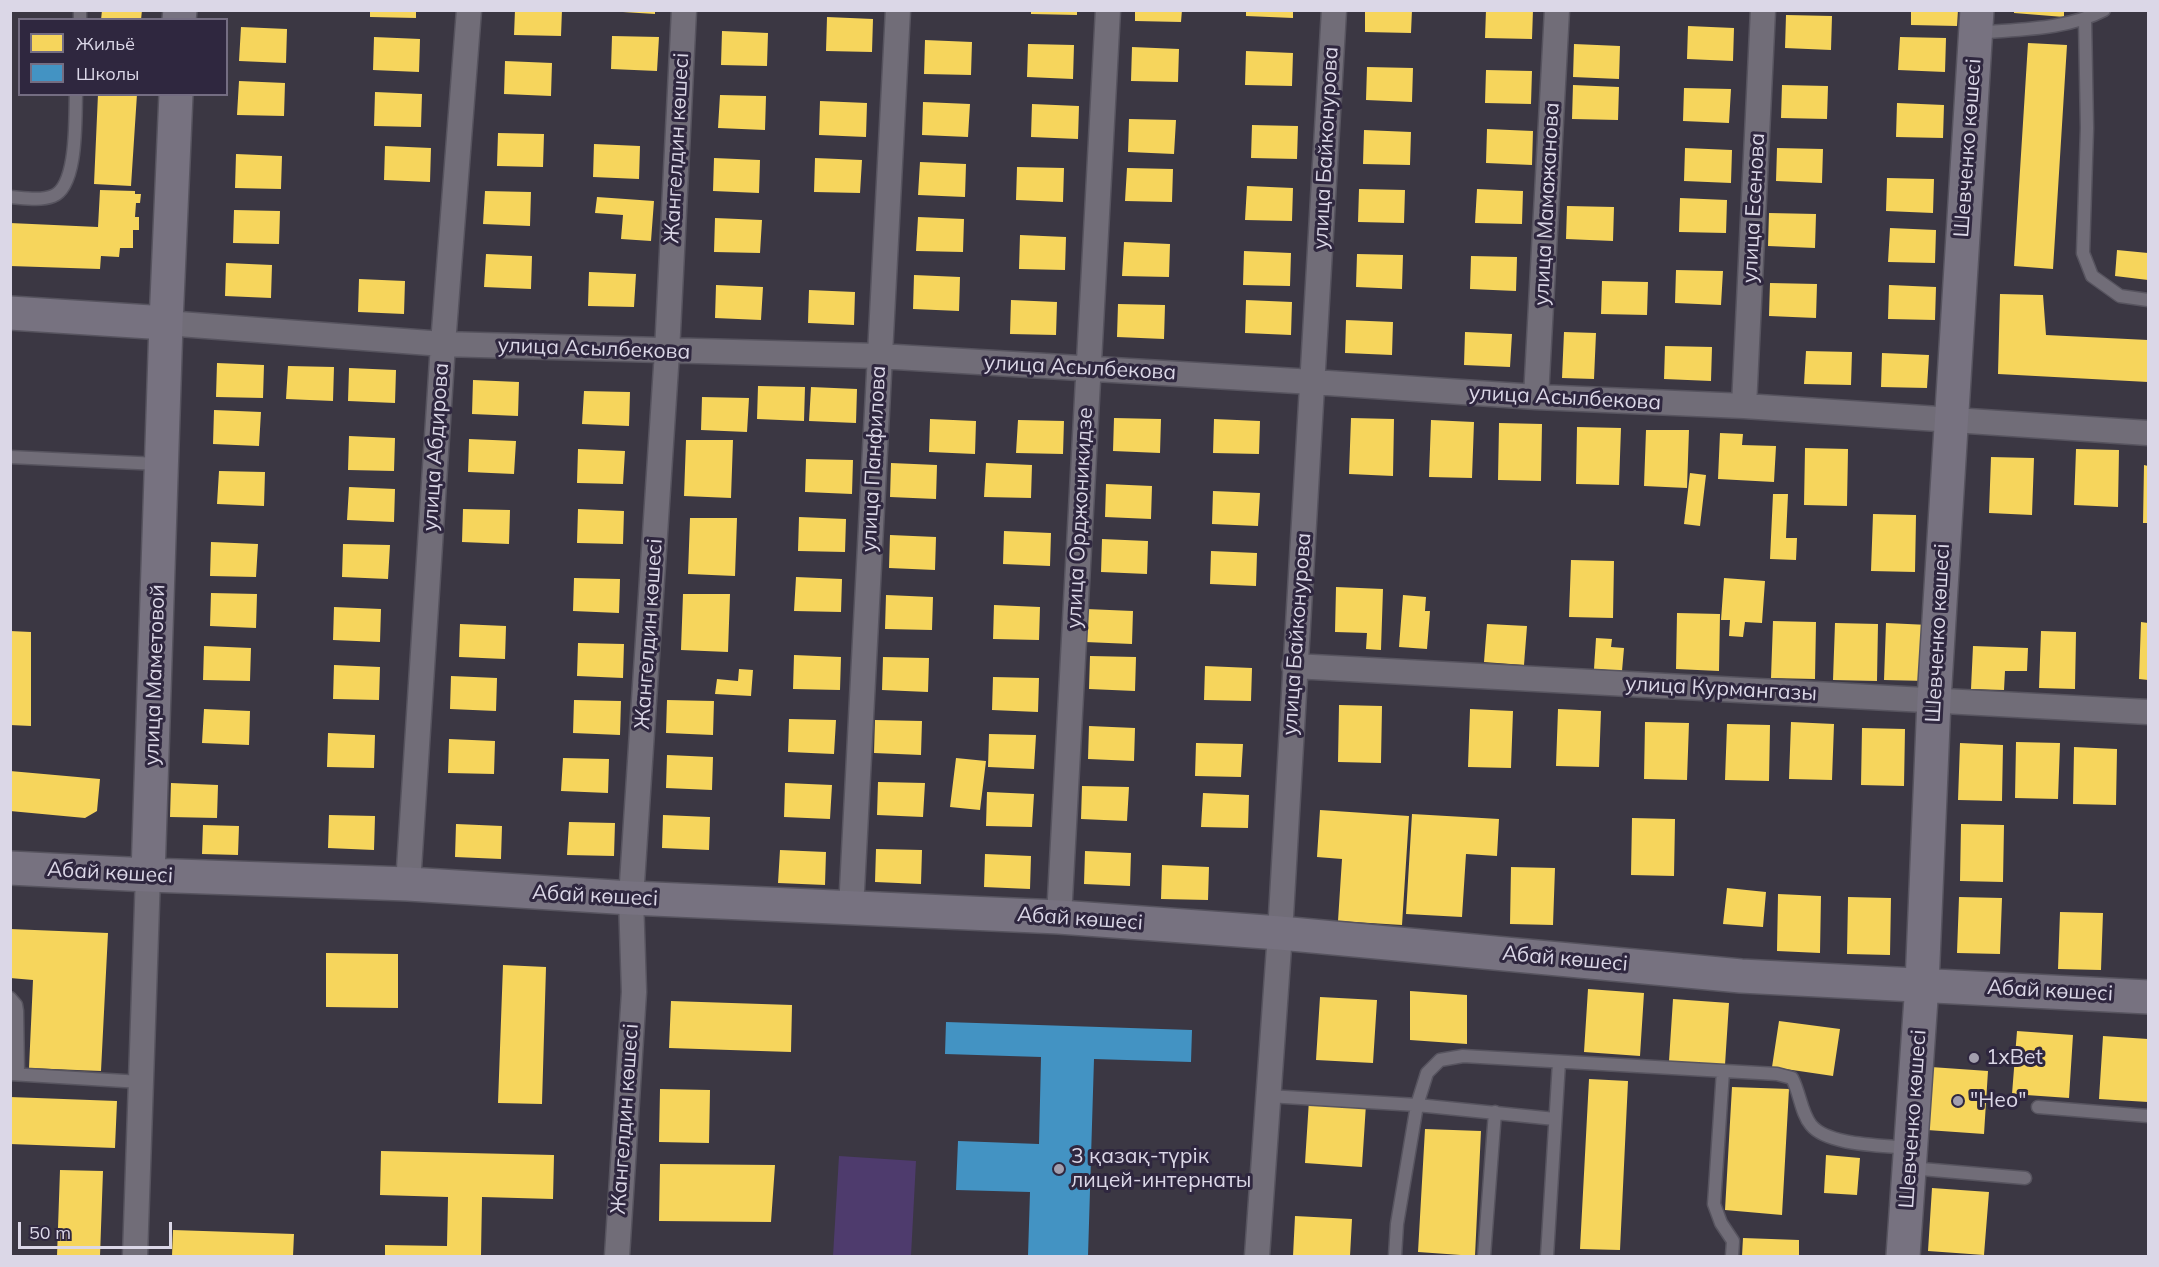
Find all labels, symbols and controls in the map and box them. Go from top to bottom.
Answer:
legend [18,18,228,96]
text: Жильё [76,32,135,55]
street label: улица Байконурова [1308,46,1344,250]
street label: Жангелдин көшесі [659,52,695,244]
street label: Шевченко көшесі [1949,58,1987,238]
text: Школы [76,62,139,85]
street label: улица Мамажанова [1529,102,1565,306]
street label: улица Есенова [1737,132,1771,284]
street label: улица Асылбекова [497,333,691,365]
street label: улица Асылбекова [983,350,1177,386]
street label: улица Абдирова [418,362,454,532]
street label: улица Панфилова [857,365,891,553]
street label: улица Асылбекова [1468,380,1662,416]
street label: улица Орджоникидзе [1062,407,1098,629]
street label: улица Байконурова [1277,532,1317,736]
street label: Жангелдин көшесі [630,538,668,730]
street label: Шевченко көшесі [1921,543,1955,723]
street label: улица Маметовой [139,584,171,766]
street label: улица Курмангазы [1624,671,1818,707]
street label: Абай көшесі [46,857,174,889]
street label: Абай көшесі [531,880,659,912]
street label: Абай көшесі [1016,902,1144,936]
street label: Абай көшесі [1501,941,1629,977]
street label: Абай көшесі [1986,975,2114,1007]
street label: Жангелдин көшесі [606,1023,644,1215]
street label: Шевченко көшесі [1894,1029,1932,1209]
place label: 1xBet [1986,1045,2043,1071]
marker: 1xBet [1967,1051,1981,1065]
place label: "Нео" [1970,1088,2026,1114]
marker: "Нео" [1951,1094,1965,1108]
place label: 3 қазақ-түрік лицей-интернаты [1071,1144,1251,1194]
marker: 3 қазақ-түрік лицей-интернаты [1052,1162,1066,1176]
scale bar [21,1210,176,1248]
text: 50 m [29,1221,71,1244]

